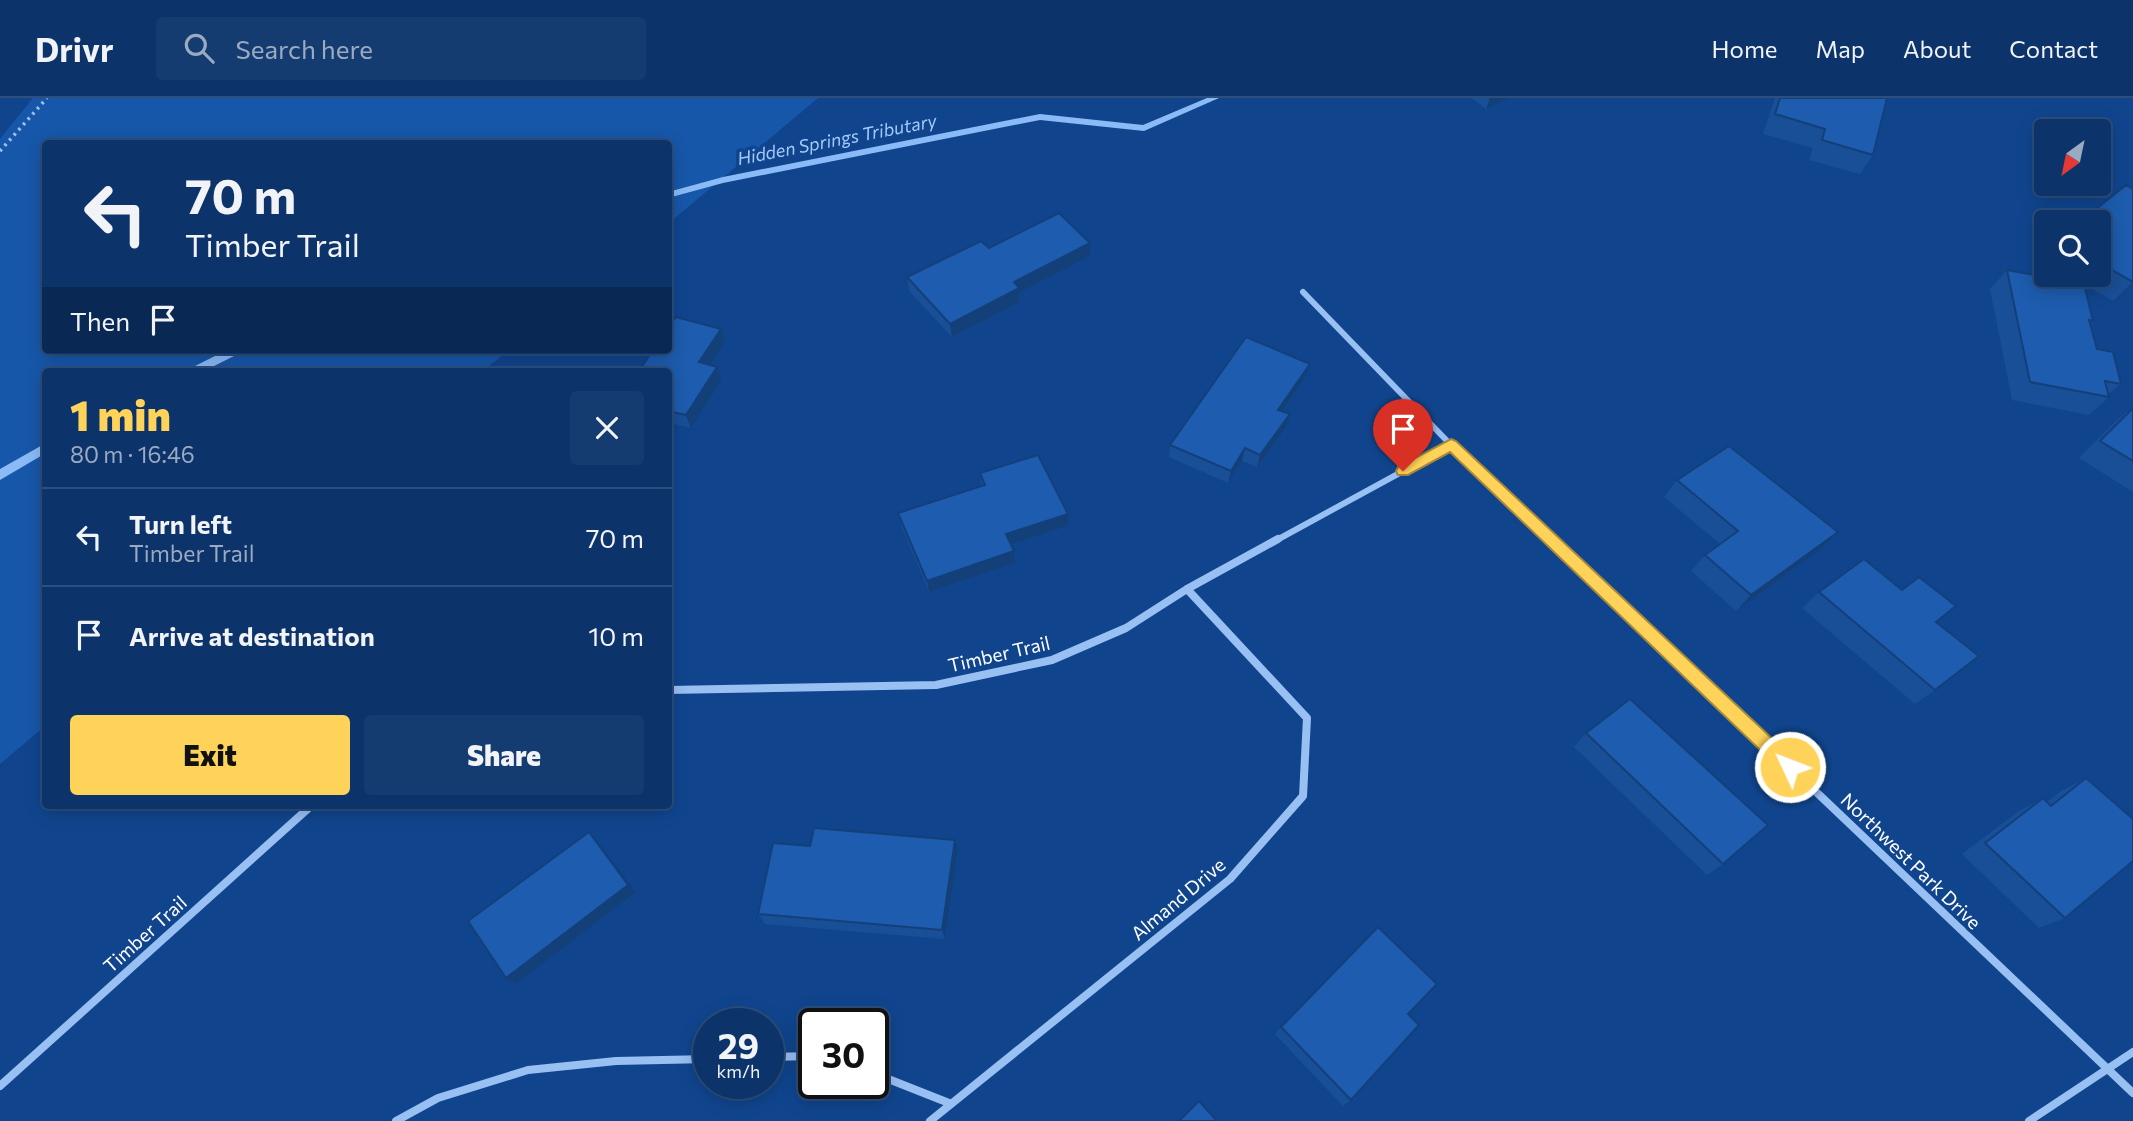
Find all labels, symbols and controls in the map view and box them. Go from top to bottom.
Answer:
search box [156,17,646,80]
text: Drivr [35,28,114,69]
icon: search [180,29,218,67]
text: Search here [236,33,373,64]
text: Home [1712,34,1778,63]
text: Map [1816,34,1865,63]
text: About [1903,34,1971,63]
text: Contact [2009,34,2098,63]
water label: Hidden Springs Tributary [735,109,939,169]
north arrow [2034,119,2110,196]
map controls [2034,119,2111,287]
text: 70 m [185,164,296,224]
icon: left [70,168,161,259]
button: search [2034,210,2111,287]
text: Timber Trail [185,224,360,264]
icon: arrive [144,301,182,339]
text: Then [70,305,130,336]
text: 1 min [70,388,171,440]
button: close [570,391,644,465]
pin [1373,399,1433,471]
icon: arrive [1384,410,1422,448]
text: 80 m · 16:46 [70,440,195,468]
text: Turn left [129,508,232,539]
icon: left [70,518,108,556]
text: 70 m [586,522,644,553]
text: Timber Trail [129,539,255,567]
icon: arrive [70,616,108,654]
text: Arrive at destination [129,620,375,651]
text: 10 m [588,620,644,651]
street label: Timber Trail [946,631,1052,676]
button: Exit [70,715,350,795]
button: Share [364,715,644,795]
position arrow [1753,730,1827,804]
street label: Northwest Park Drive [1836,788,1986,933]
street label: Almand Drive [1126,853,1229,945]
street label: Timber Trail [98,890,191,977]
speed limit sign: 30 [798,1008,889,1099]
text: 29 [718,1023,759,1066]
text: km/h [717,1060,760,1082]

